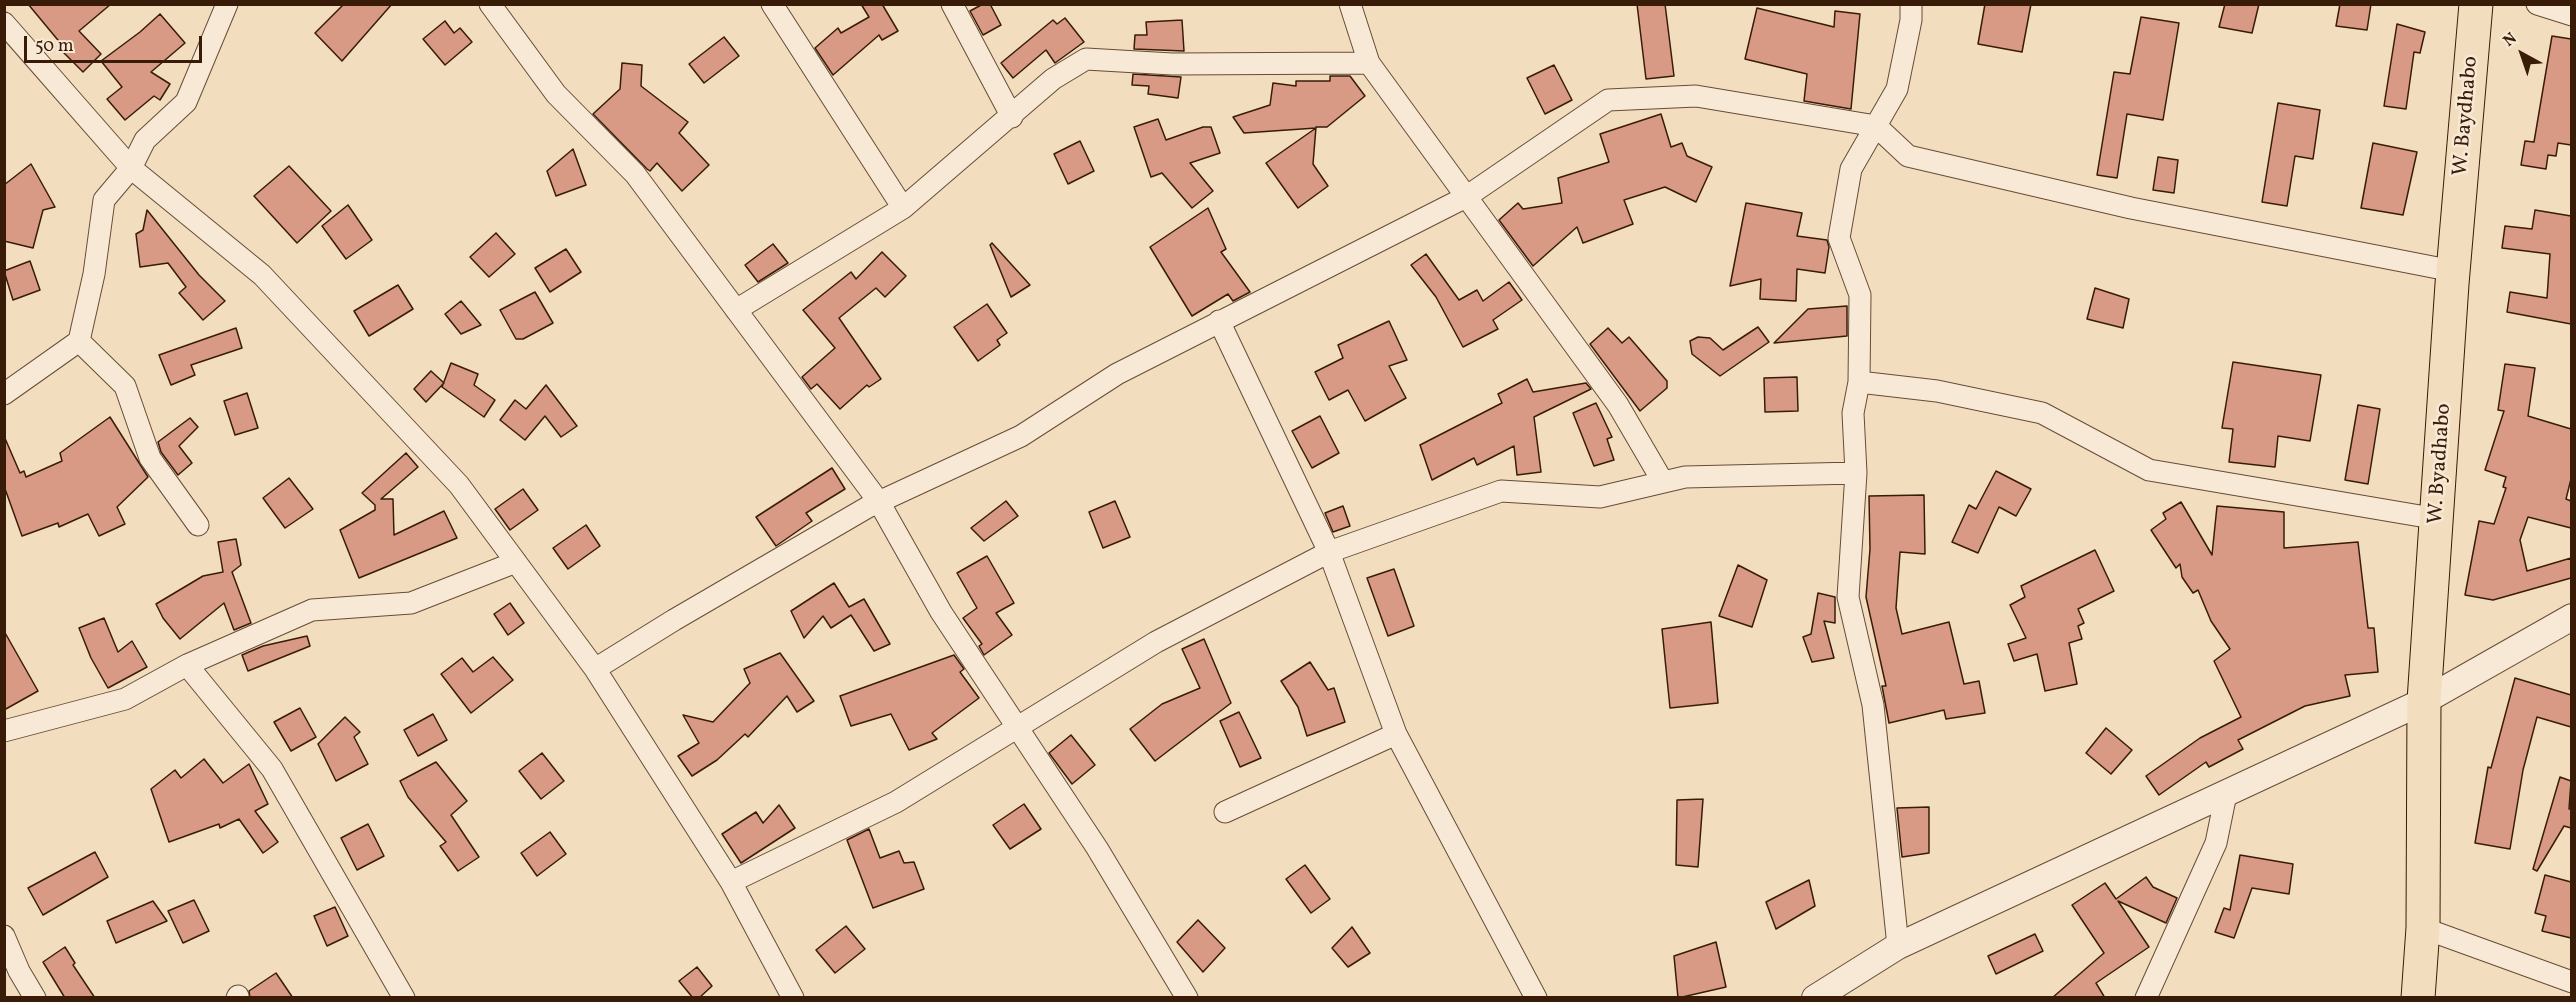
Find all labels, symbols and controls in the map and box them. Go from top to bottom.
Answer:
scale bar [27,24,206,62]
north arrow [2492,24,2552,84]
text: N [2499,28,2522,52]
text: 50 m [35,34,74,59]
street label: W. Baydhabo [2449,55,2485,177]
street label: W. Byadhabo [2424,403,2458,525]

